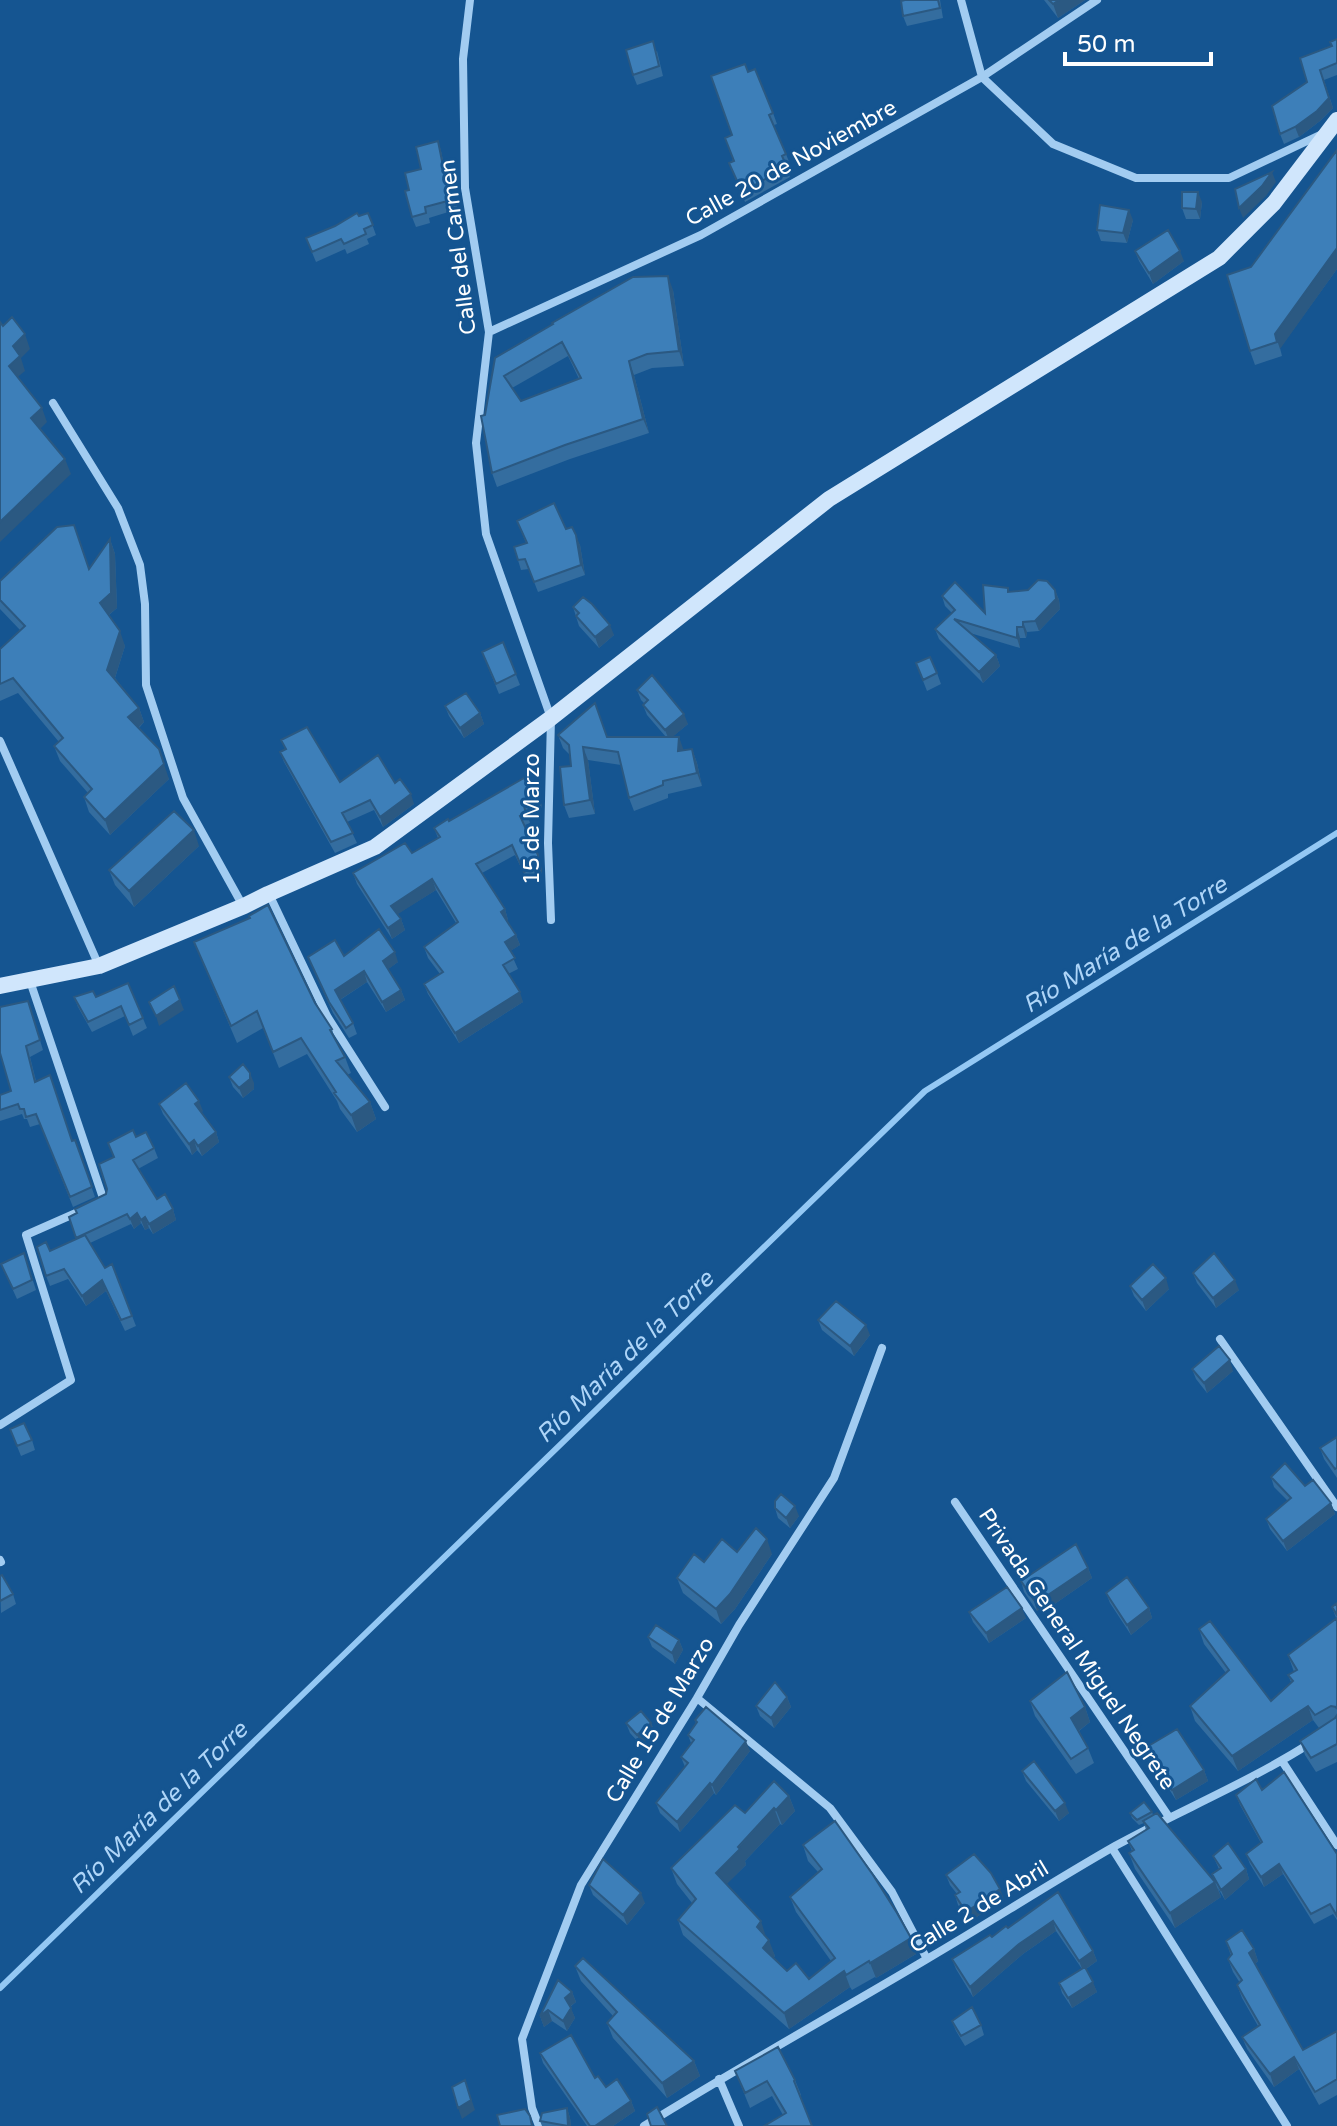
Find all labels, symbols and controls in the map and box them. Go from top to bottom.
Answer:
scale bar [1065,16,1211,66]
text: 50 m [1077,30,1135,59]
street label: Calle 20 de Noviembre [681,94,901,232]
street label: Calle del Carmen [434,158,482,336]
street label: 15 de Marzo [519,753,545,885]
water label: Río María de la Torre [1017,870,1234,1020]
water label: Río María de la Torre [530,1264,721,1449]
street label: Privada General Miguel Negrete [973,1503,1181,1795]
street label: Calle 15 de Marzo [600,1632,720,1808]
water label: Río María de la Torre [64,1715,255,1900]
street label: Calle 2 de Abril [905,1855,1053,1959]

